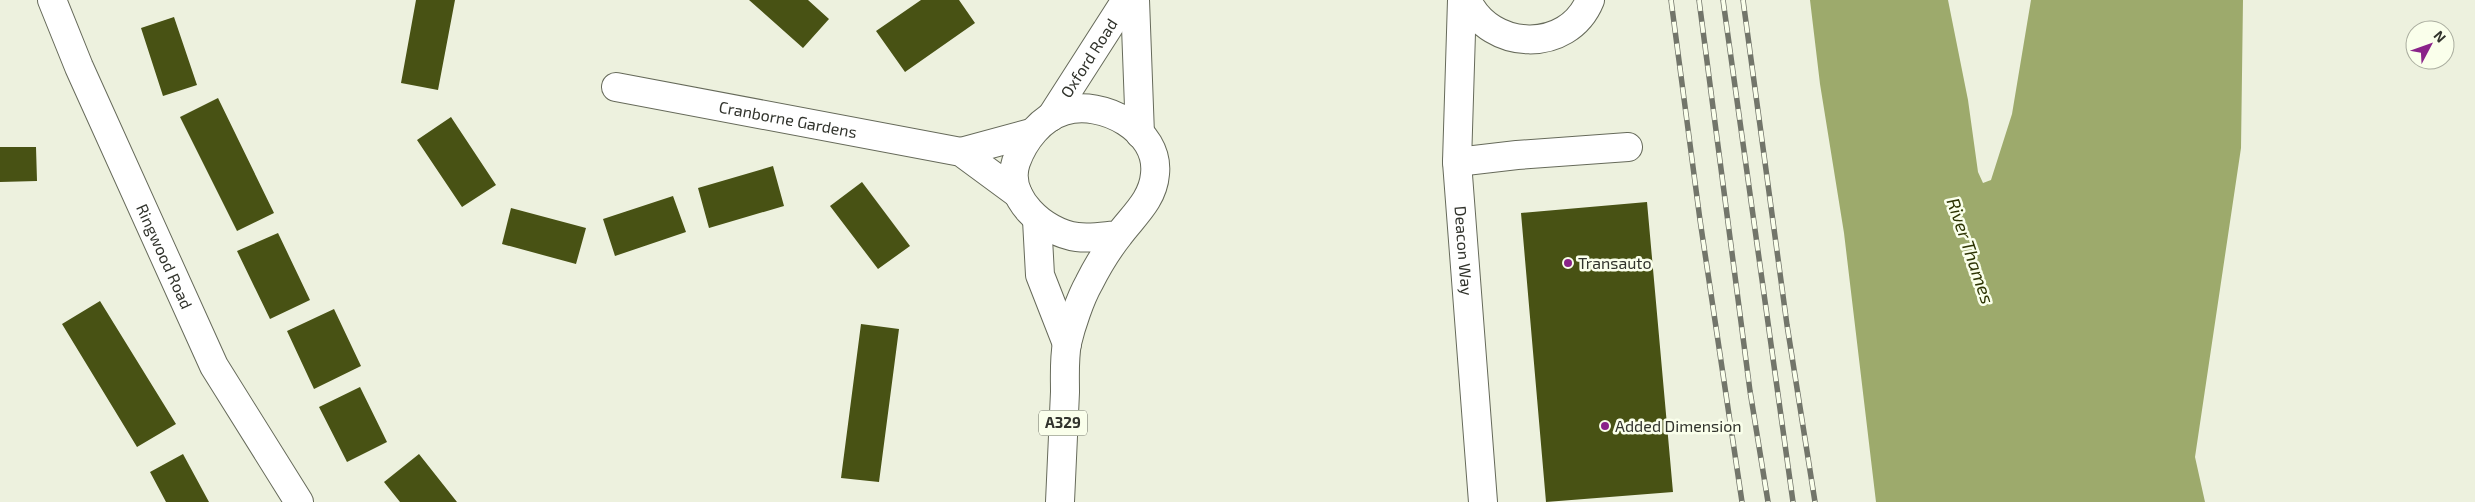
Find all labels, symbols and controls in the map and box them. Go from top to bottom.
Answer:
street label: Oxford Road [1056,15,1121,101]
north arrow [2405,20,2455,70]
text: N [2430,27,2450,46]
street label: Cranborne Gardens [717,97,859,141]
water label: River Thames [1943,195,1999,307]
street label: Ringwood Road [133,201,197,312]
street label: Deacon Way [1451,205,1477,297]
place label: Transauto [1578,253,1652,272]
marker: Transauto [1562,257,1574,269]
road number: A329 [1039,410,1087,436]
place label: Added Dimension [1615,416,1742,435]
marker: Added Dimension [1599,420,1611,432]

